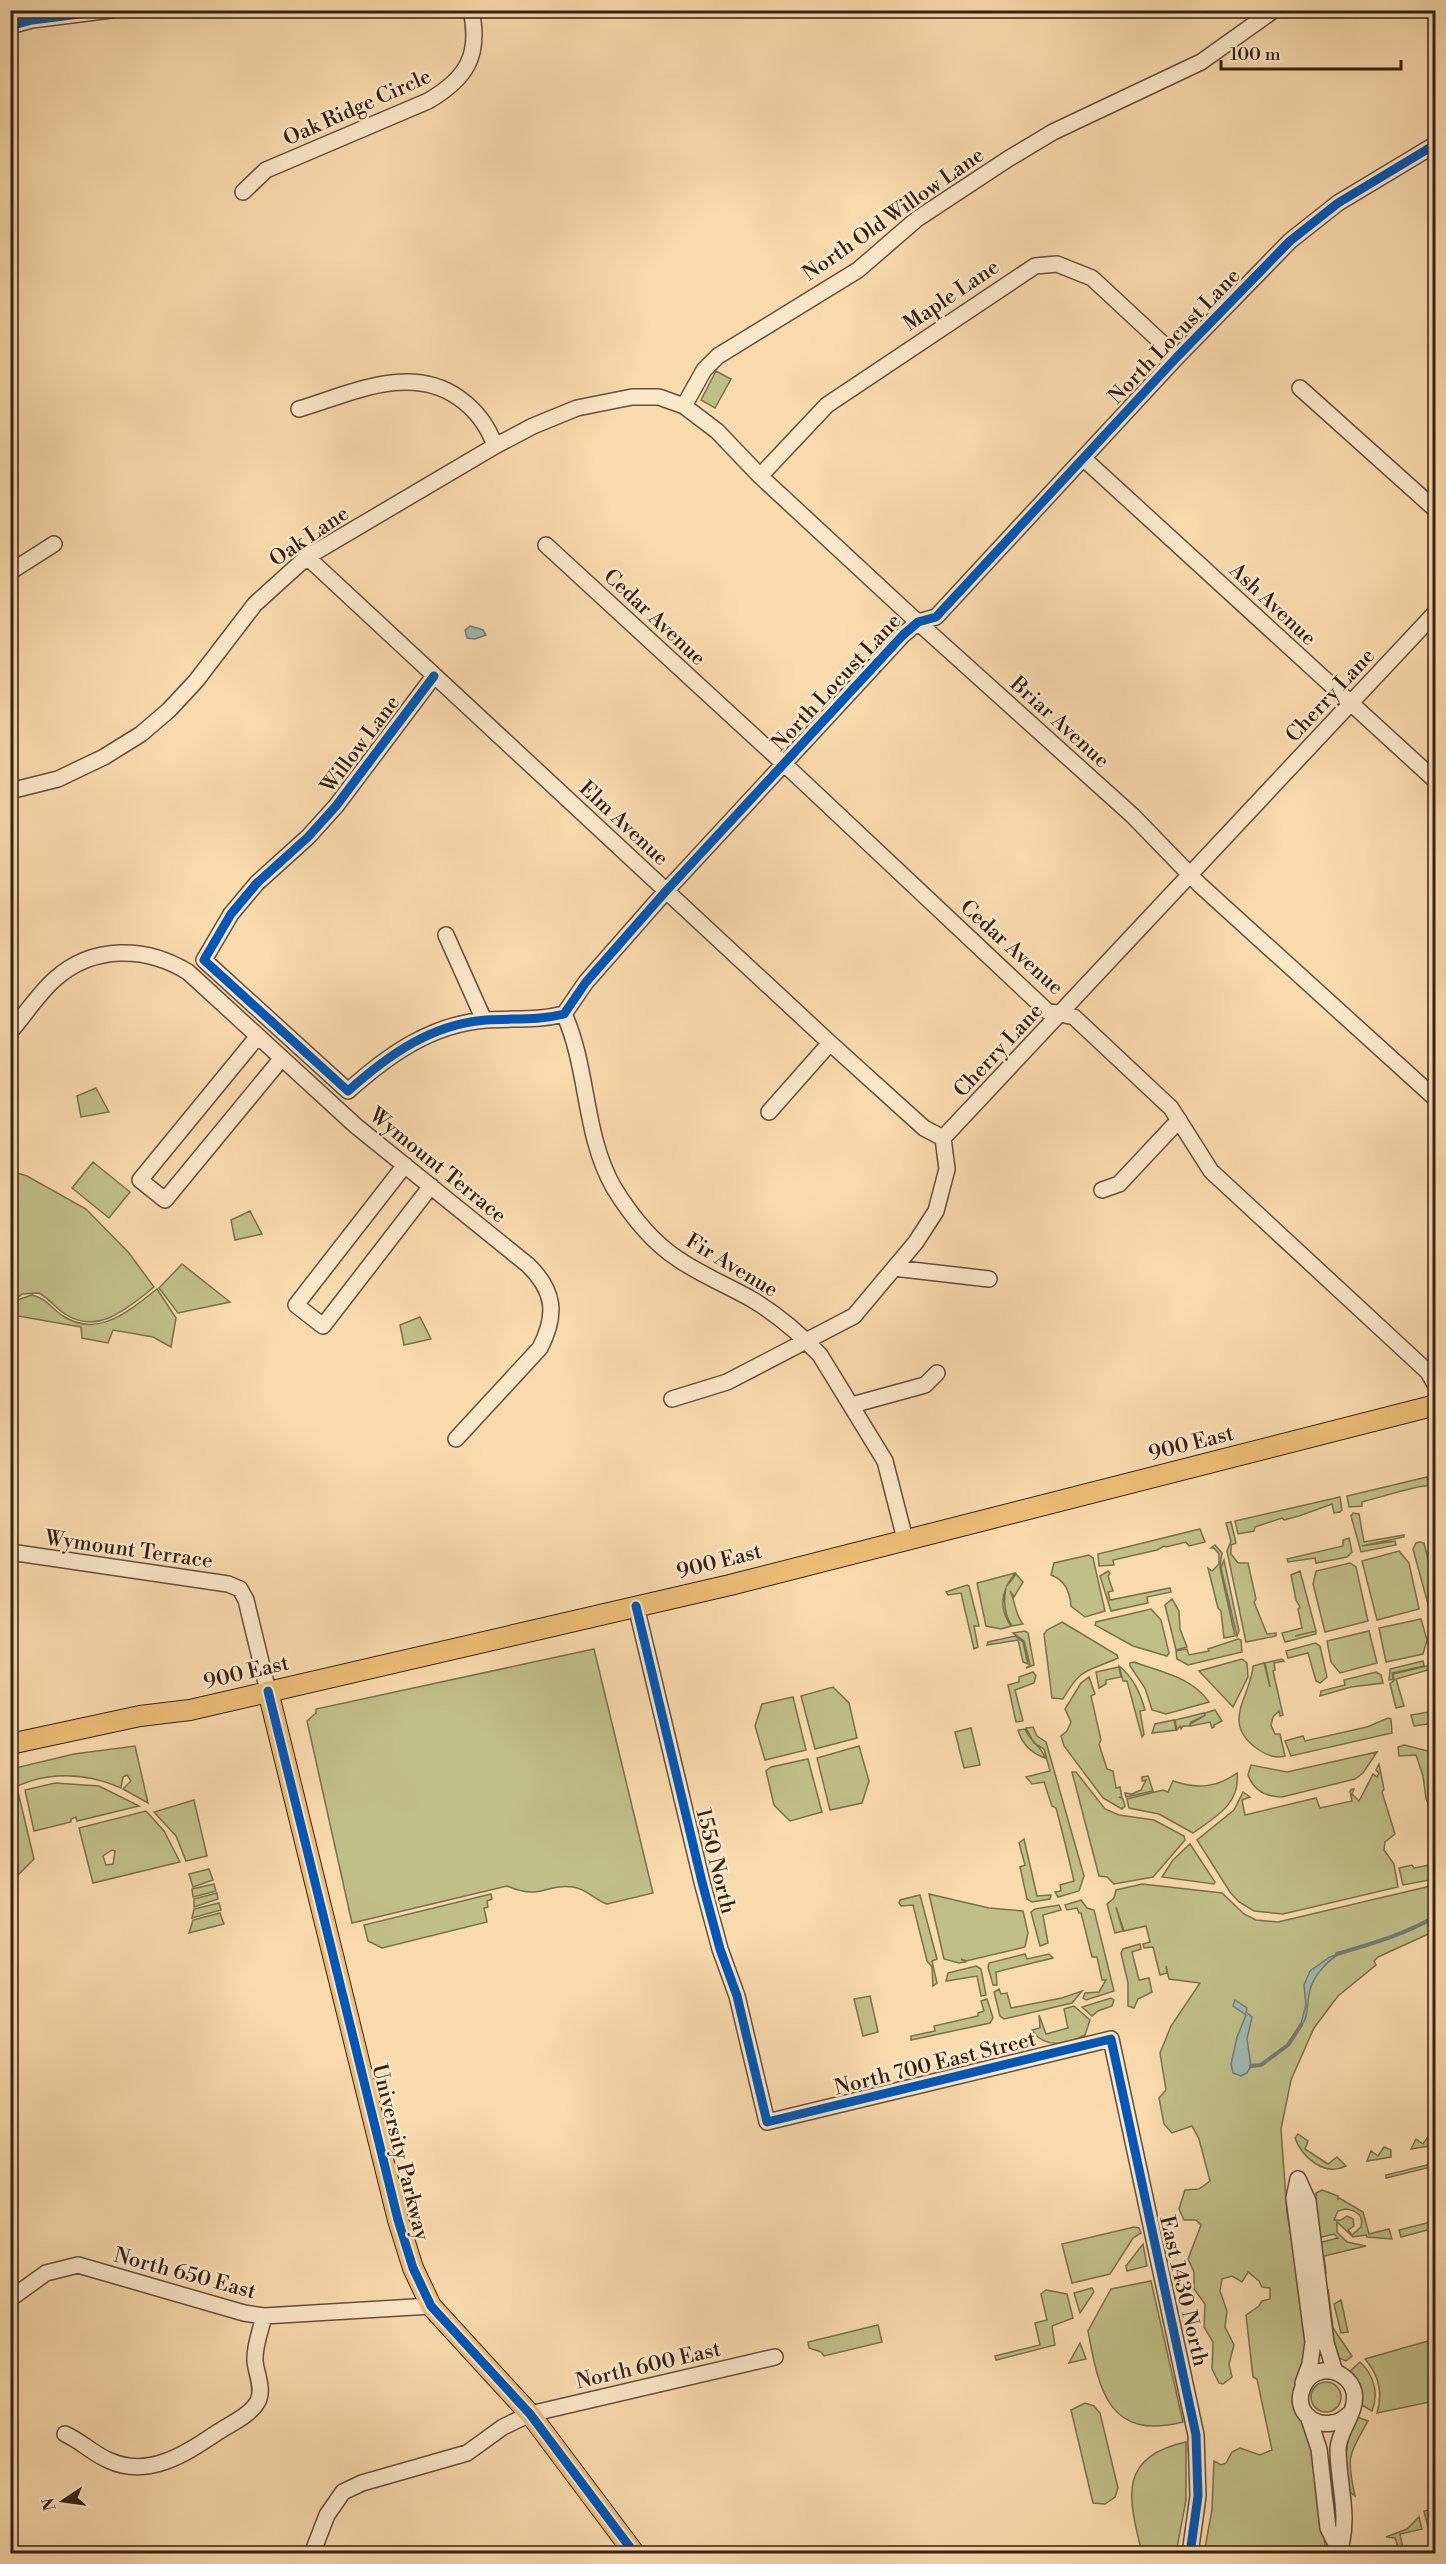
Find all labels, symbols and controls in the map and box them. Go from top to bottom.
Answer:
scale bar [1221,33,1401,71]
text: 100 m [1230,43,1281,66]
street label: Oak Ridge Circle [280,64,435,152]
street label: North Old Willow Lane [798,142,989,287]
street label: Maple Lane [899,254,1004,337]
street label: North Locust Lane [1103,263,1246,410]
street label: Oak Lane [265,501,354,573]
street label: Ash Avenue [1223,557,1321,652]
street label: Cedar Avenue [598,564,711,672]
street label: North Locust Lane [766,609,907,757]
street label: Cherry Lane [1281,643,1381,748]
street label: Briar Avenue [1004,671,1114,774]
street label: Willow Lane [315,691,406,799]
street label: Elm Avenue [573,776,673,872]
street label: Cedar Avenue [954,895,1068,1001]
street label: Cherry Lane [949,998,1049,1103]
street label: Wymount Terrace [363,1102,511,1229]
street label: Fir Avenue [681,1228,782,1304]
street label: 900 East [1146,1421,1237,1467]
street label: Wymount Terrace [42,1525,214,1575]
street label: 900 East [674,1539,765,1585]
street label: 900 East [201,1650,292,1695]
street label: 1550 North [689,1806,741,1917]
street label: North 700 East Street [832,2026,1039,2102]
street label: University Parkway [366,2061,435,2244]
street label: East 1430 North [1153,2213,1213,2370]
street label: North 650 East [111,2243,259,2306]
street label: North 600 East [573,2337,724,2395]
north arrow [33,2471,93,2531]
text: N [38,2495,61,2513]

